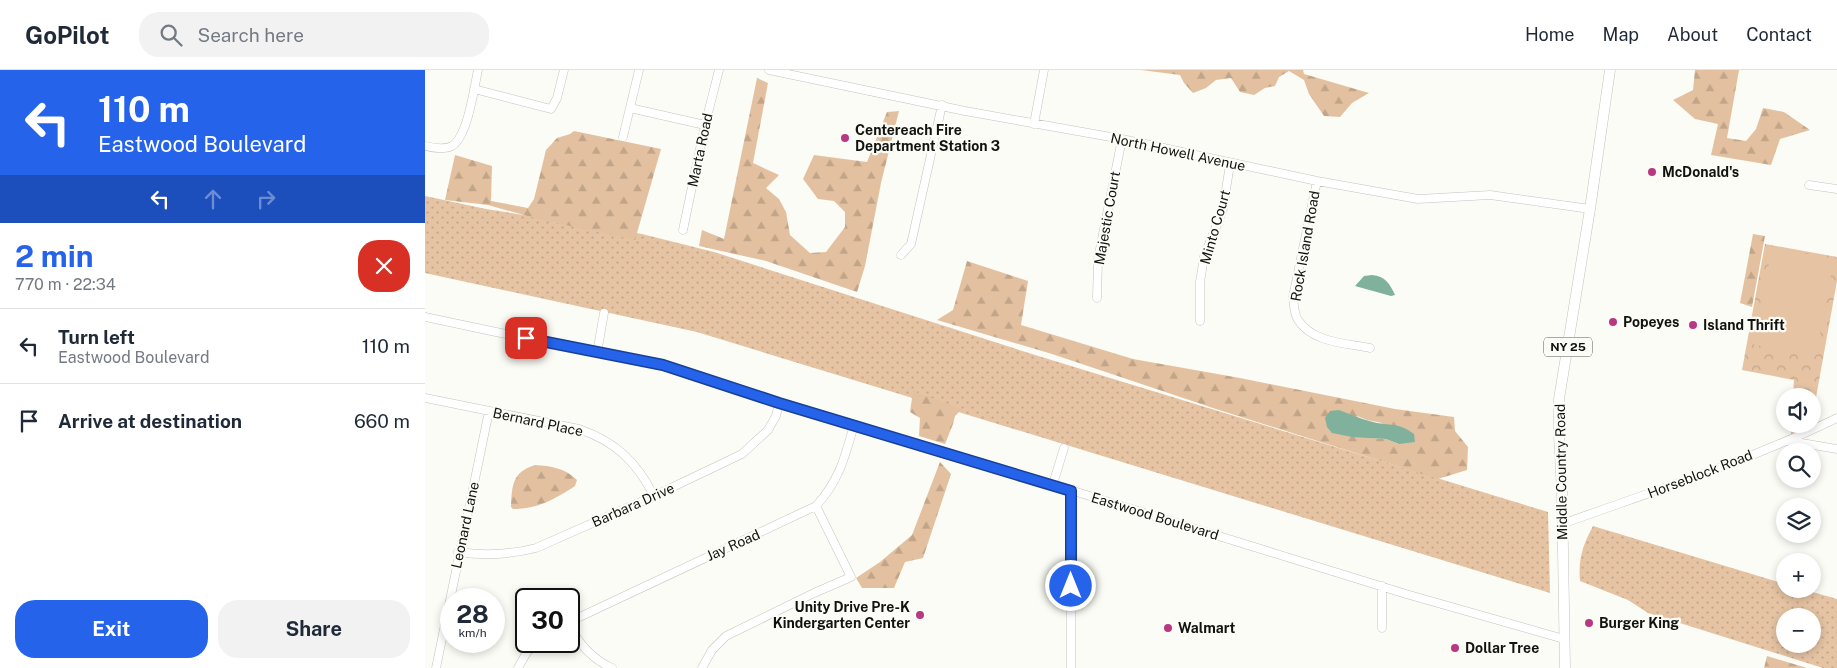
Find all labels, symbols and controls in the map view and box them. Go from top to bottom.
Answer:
search box [139,12,489,57]
text: GoPilot [25,21,109,49]
icon: search [157,21,185,49]
text: Search here [197,24,304,46]
text: Home [1525,24,1575,45]
text: Map [1603,24,1639,45]
text: About [1667,24,1718,45]
text: Contact [1746,24,1812,45]
text: 110 m [98,89,190,130]
icon: left [15,90,80,155]
street label: Marta Road [684,112,716,188]
place label: Centereach Fire Department Station 3 [855,122,1000,154]
street label: North Howell Avenue [1109,130,1247,174]
text: Eastwood Boulevard [98,131,306,157]
marker: Centereach Fire Department Station 3 [839,132,851,144]
place label: McDonald's [1662,164,1739,180]
marker: McDonald's [1646,166,1658,178]
street label: Majestic Court [1091,170,1123,266]
icon: left [146,185,174,213]
icon: ahead [199,185,227,213]
icon: right [252,185,280,213]
street label: Minto Court [1197,188,1233,266]
street label: Rock Island Road [1287,190,1323,302]
text: 2 min [15,238,94,274]
button: close [358,240,410,292]
text: 770 m · 22:34 [15,275,116,294]
place label: Popeyes [1623,314,1679,330]
marker: Popeyes [1607,316,1619,328]
pin [505,317,547,359]
place label: Island Thrift [1703,317,1785,333]
marker: Island Thrift [1687,319,1699,331]
icon: arrive [512,324,540,352]
text: Turn left [58,326,135,348]
icon: left [15,332,43,360]
text: 110 m [362,335,410,357]
road number: NY 25 [1544,338,1592,356]
text: Eastwood Boulevard [58,348,210,367]
map controls [1776,388,1821,653]
button: sound [1776,388,1821,433]
street label: Middle Country Road [1552,404,1570,540]
street label: Bernard Place [491,405,585,439]
icon: arrive [15,407,43,435]
text: Arrive at destination [58,410,242,432]
text: 660 m [354,410,410,432]
button: search [1776,443,1821,488]
street label: Horseblock Road [1645,447,1755,501]
street label: Leonard Lane [448,480,482,570]
street label: Barbara Drive [589,480,677,530]
street label: Eastwood Boulevard [1089,489,1221,543]
button: layers [1776,498,1821,543]
street label: Jay Road [704,526,762,564]
button: + [1776,553,1821,598]
position arrow [1044,559,1096,611]
speed limit sign: 30 [515,588,580,653]
text: 28 [456,599,489,629]
place label: Unity Drive Pre-K Kindergarten Center [773,599,910,631]
button: Exit [15,600,208,658]
button: Share [218,600,410,658]
button: − [1776,608,1821,653]
marker: Unity Drive Pre-K Kindergarten Center [914,609,926,621]
place label: Burger King [1599,615,1679,631]
marker: Burger King [1583,617,1595,629]
place label: Walmart [1178,620,1235,636]
marker: Walmart [1162,622,1174,634]
text: km/h [458,626,487,640]
place label: Dollar Tree [1465,640,1539,656]
marker: Dollar Tree [1449,642,1461,654]

